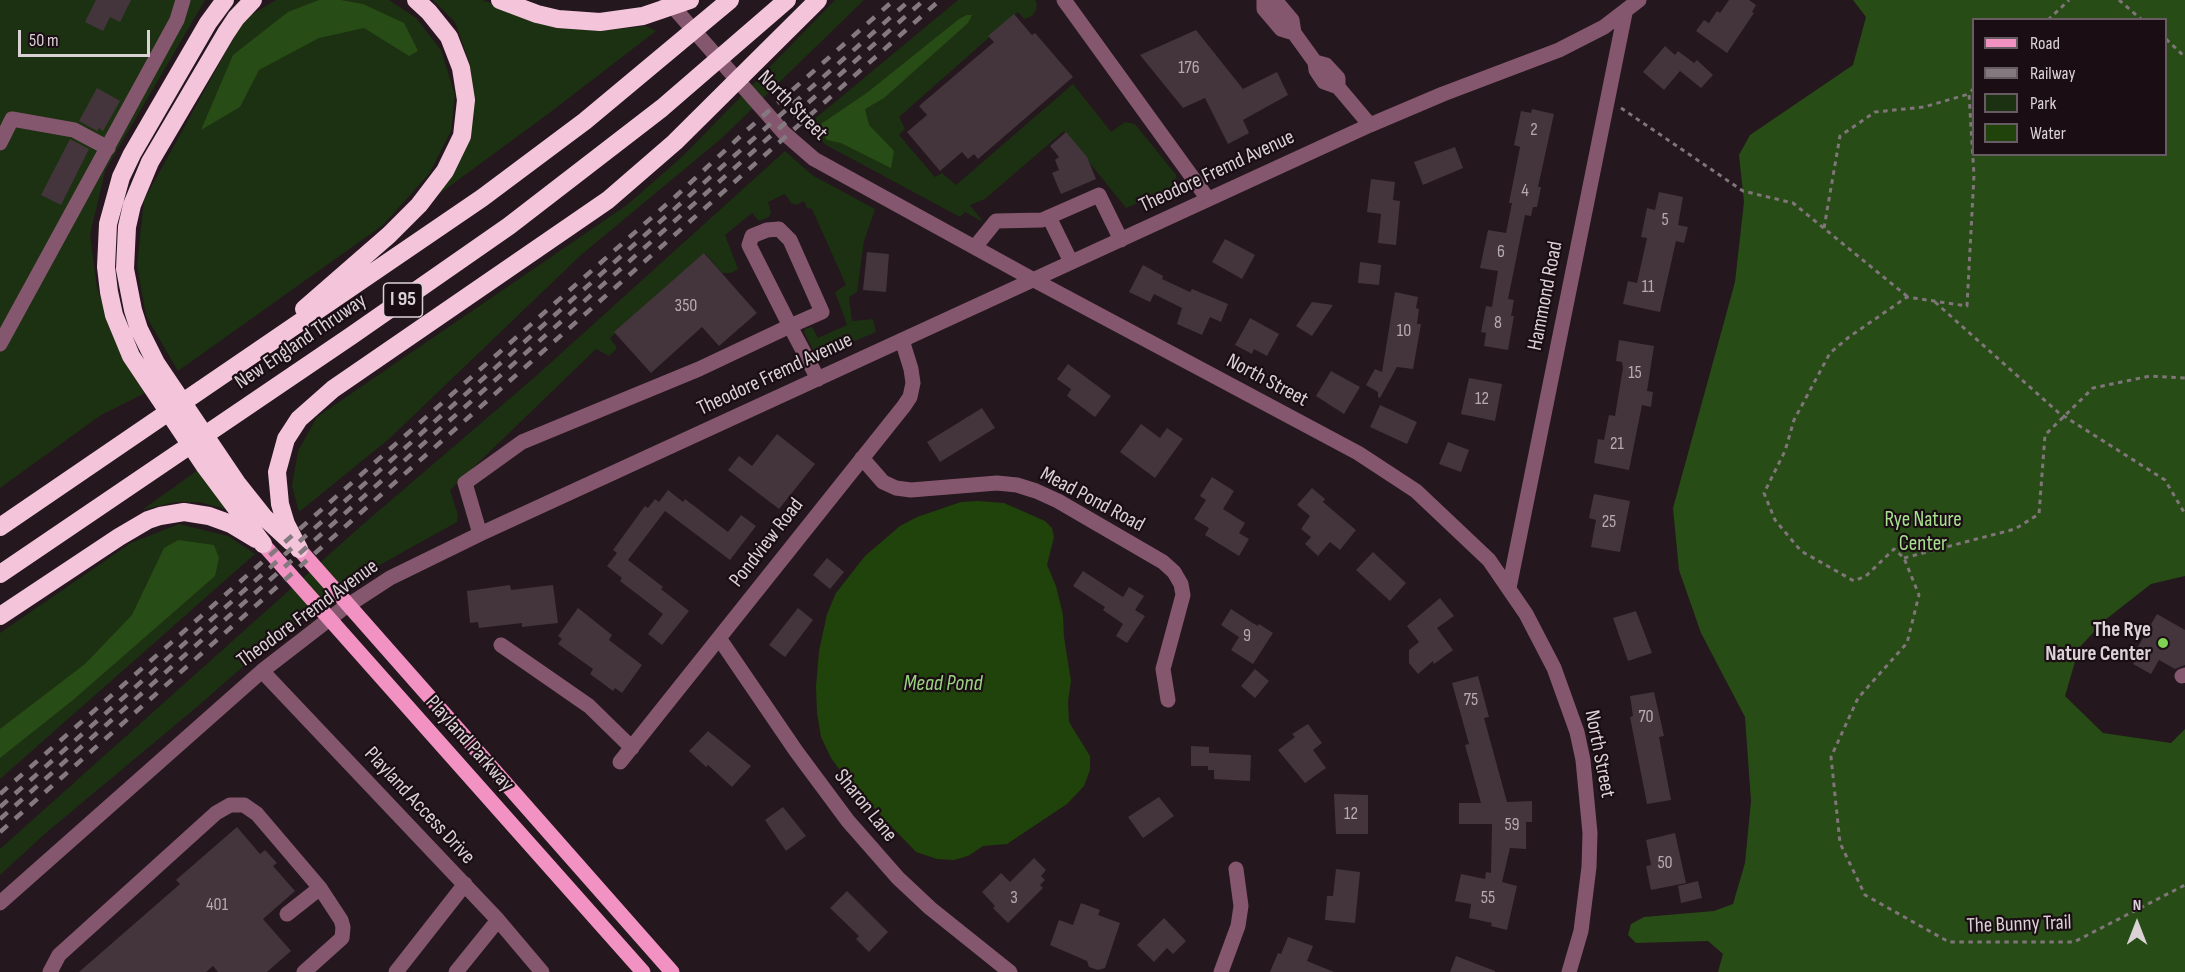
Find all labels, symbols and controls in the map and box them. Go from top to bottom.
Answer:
scale bar [21,18,153,56]
legend [1972,18,2167,156]
text: 50 m [29,30,59,51]
text: Road [2030,33,2060,54]
house number: 176 [1178,57,1200,79]
text: Railway [2030,63,2075,84]
street label: North Street [752,66,832,146]
text: Park [2030,93,2056,114]
house number: 2 [1530,119,1538,141]
text: Water [2030,123,2066,144]
street label: Theodore Fremd Avenue [1135,125,1299,219]
house number: 4 [1521,180,1529,202]
house number: 5 [1661,209,1669,231]
street label: Hammond Road [1523,239,1569,353]
house number: 6 [1497,241,1505,263]
house number: 11 [1642,276,1654,298]
road number: I 95 [384,283,422,317]
street label: New England Thruway [231,289,371,395]
house number: 350 [675,295,697,317]
house number: 8 [1494,312,1502,334]
house number: 10 [1397,320,1411,342]
street label: Theodore Fremd Avenue [693,328,857,422]
street label: North Street [1222,349,1312,413]
house number: 15 [1628,362,1642,384]
house number: 12 [1475,388,1489,410]
house number: 21 [1610,433,1624,455]
street label: Mead Pond Road [1035,462,1149,538]
street label: Pondview Road [724,494,810,592]
park label: Rye Nature Center [1884,508,1962,558]
house number: 25 [1602,511,1616,533]
street label: Theodore Fremd Avenue [232,554,384,674]
place label: The Rye Nature Center [2045,618,2151,668]
house number: 9 [1243,625,1251,647]
marker: The Rye Nature Center [2156,636,2170,650]
water label: Mead Pond [903,671,983,697]
house number: 75 [1464,689,1478,711]
street label: Playland Parkway [419,691,519,797]
house number: 70 [1638,706,1654,728]
street label: North Street [1578,708,1620,800]
street label: Playland Access Drive [358,742,480,870]
street label: Sharon Lane [828,765,902,847]
house number: 12 [1344,803,1358,825]
house number: 59 [1504,814,1520,836]
house number: 50 [1657,852,1673,874]
house number: 3 [1010,887,1018,909]
house number: 55 [1481,887,1495,909]
house number: 401 [206,894,228,916]
north arrow [2107,894,2167,954]
text: N [2133,896,2141,915]
street label: The Bunny Trail [1966,911,2072,939]

